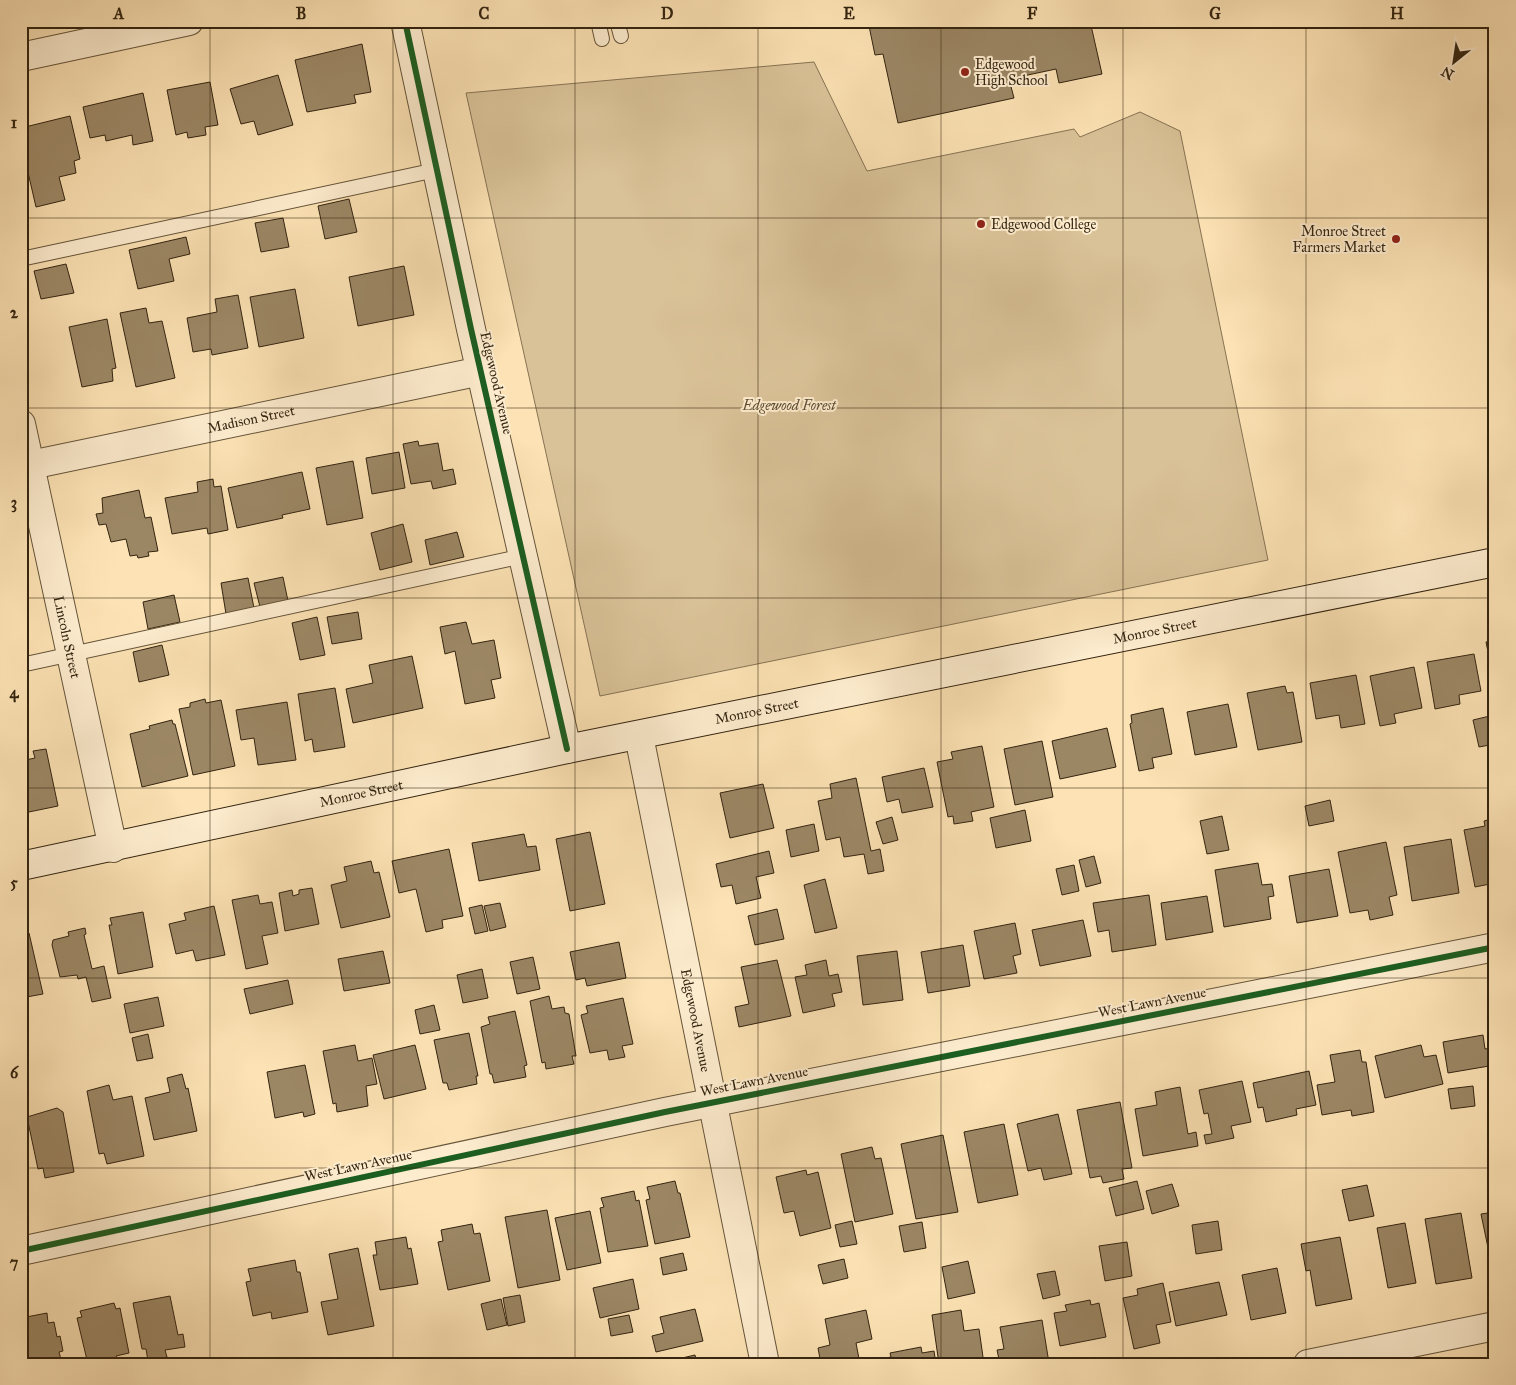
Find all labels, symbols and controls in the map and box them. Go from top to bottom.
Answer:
text: A [113,4,125,23]
text: B [296,4,306,23]
text: C [479,4,490,23]
text: D [661,4,674,23]
text: E [843,4,855,23]
text: F [1027,4,1038,23]
text: G [1209,4,1221,23]
text: H [1390,4,1404,23]
north arrow [1428,38,1478,88]
place label: Edgewood High School [975,56,1048,89]
text: N [1438,62,1457,83]
marker: Edgewood High School [959,66,971,78]
text: 1 [11,113,18,132]
place label: Edgewood College [991,216,1096,233]
marker: Edgewood College [975,218,987,230]
place label: Monroe Street Farmers Market [1292,223,1386,256]
marker: Monroe Street Farmers Market [1390,233,1402,245]
text: 2 [10,303,19,322]
street label: Edgewood Avenue [476,330,517,436]
park label: Edgewood Forest [741,397,837,414]
street label: Madison Street [206,402,296,437]
text: 3 [11,493,17,513]
street label: Lincoln Street [50,594,84,680]
street label: Monroe Street [1112,614,1198,648]
text: 4 [10,683,20,703]
street label: Monroe Street [714,695,800,728]
street label: Monroe Street [318,776,405,811]
text: 5 [10,873,18,892]
street label: Edgewood Avenue [677,967,714,1074]
street label: West Lawn Avenue [1097,984,1208,1021]
text: 6 [10,1063,19,1082]
street label: West Lawn Avenue [699,1063,810,1100]
street label: West Lawn Avenue [303,1146,414,1185]
text: 7 [10,1253,19,1272]

